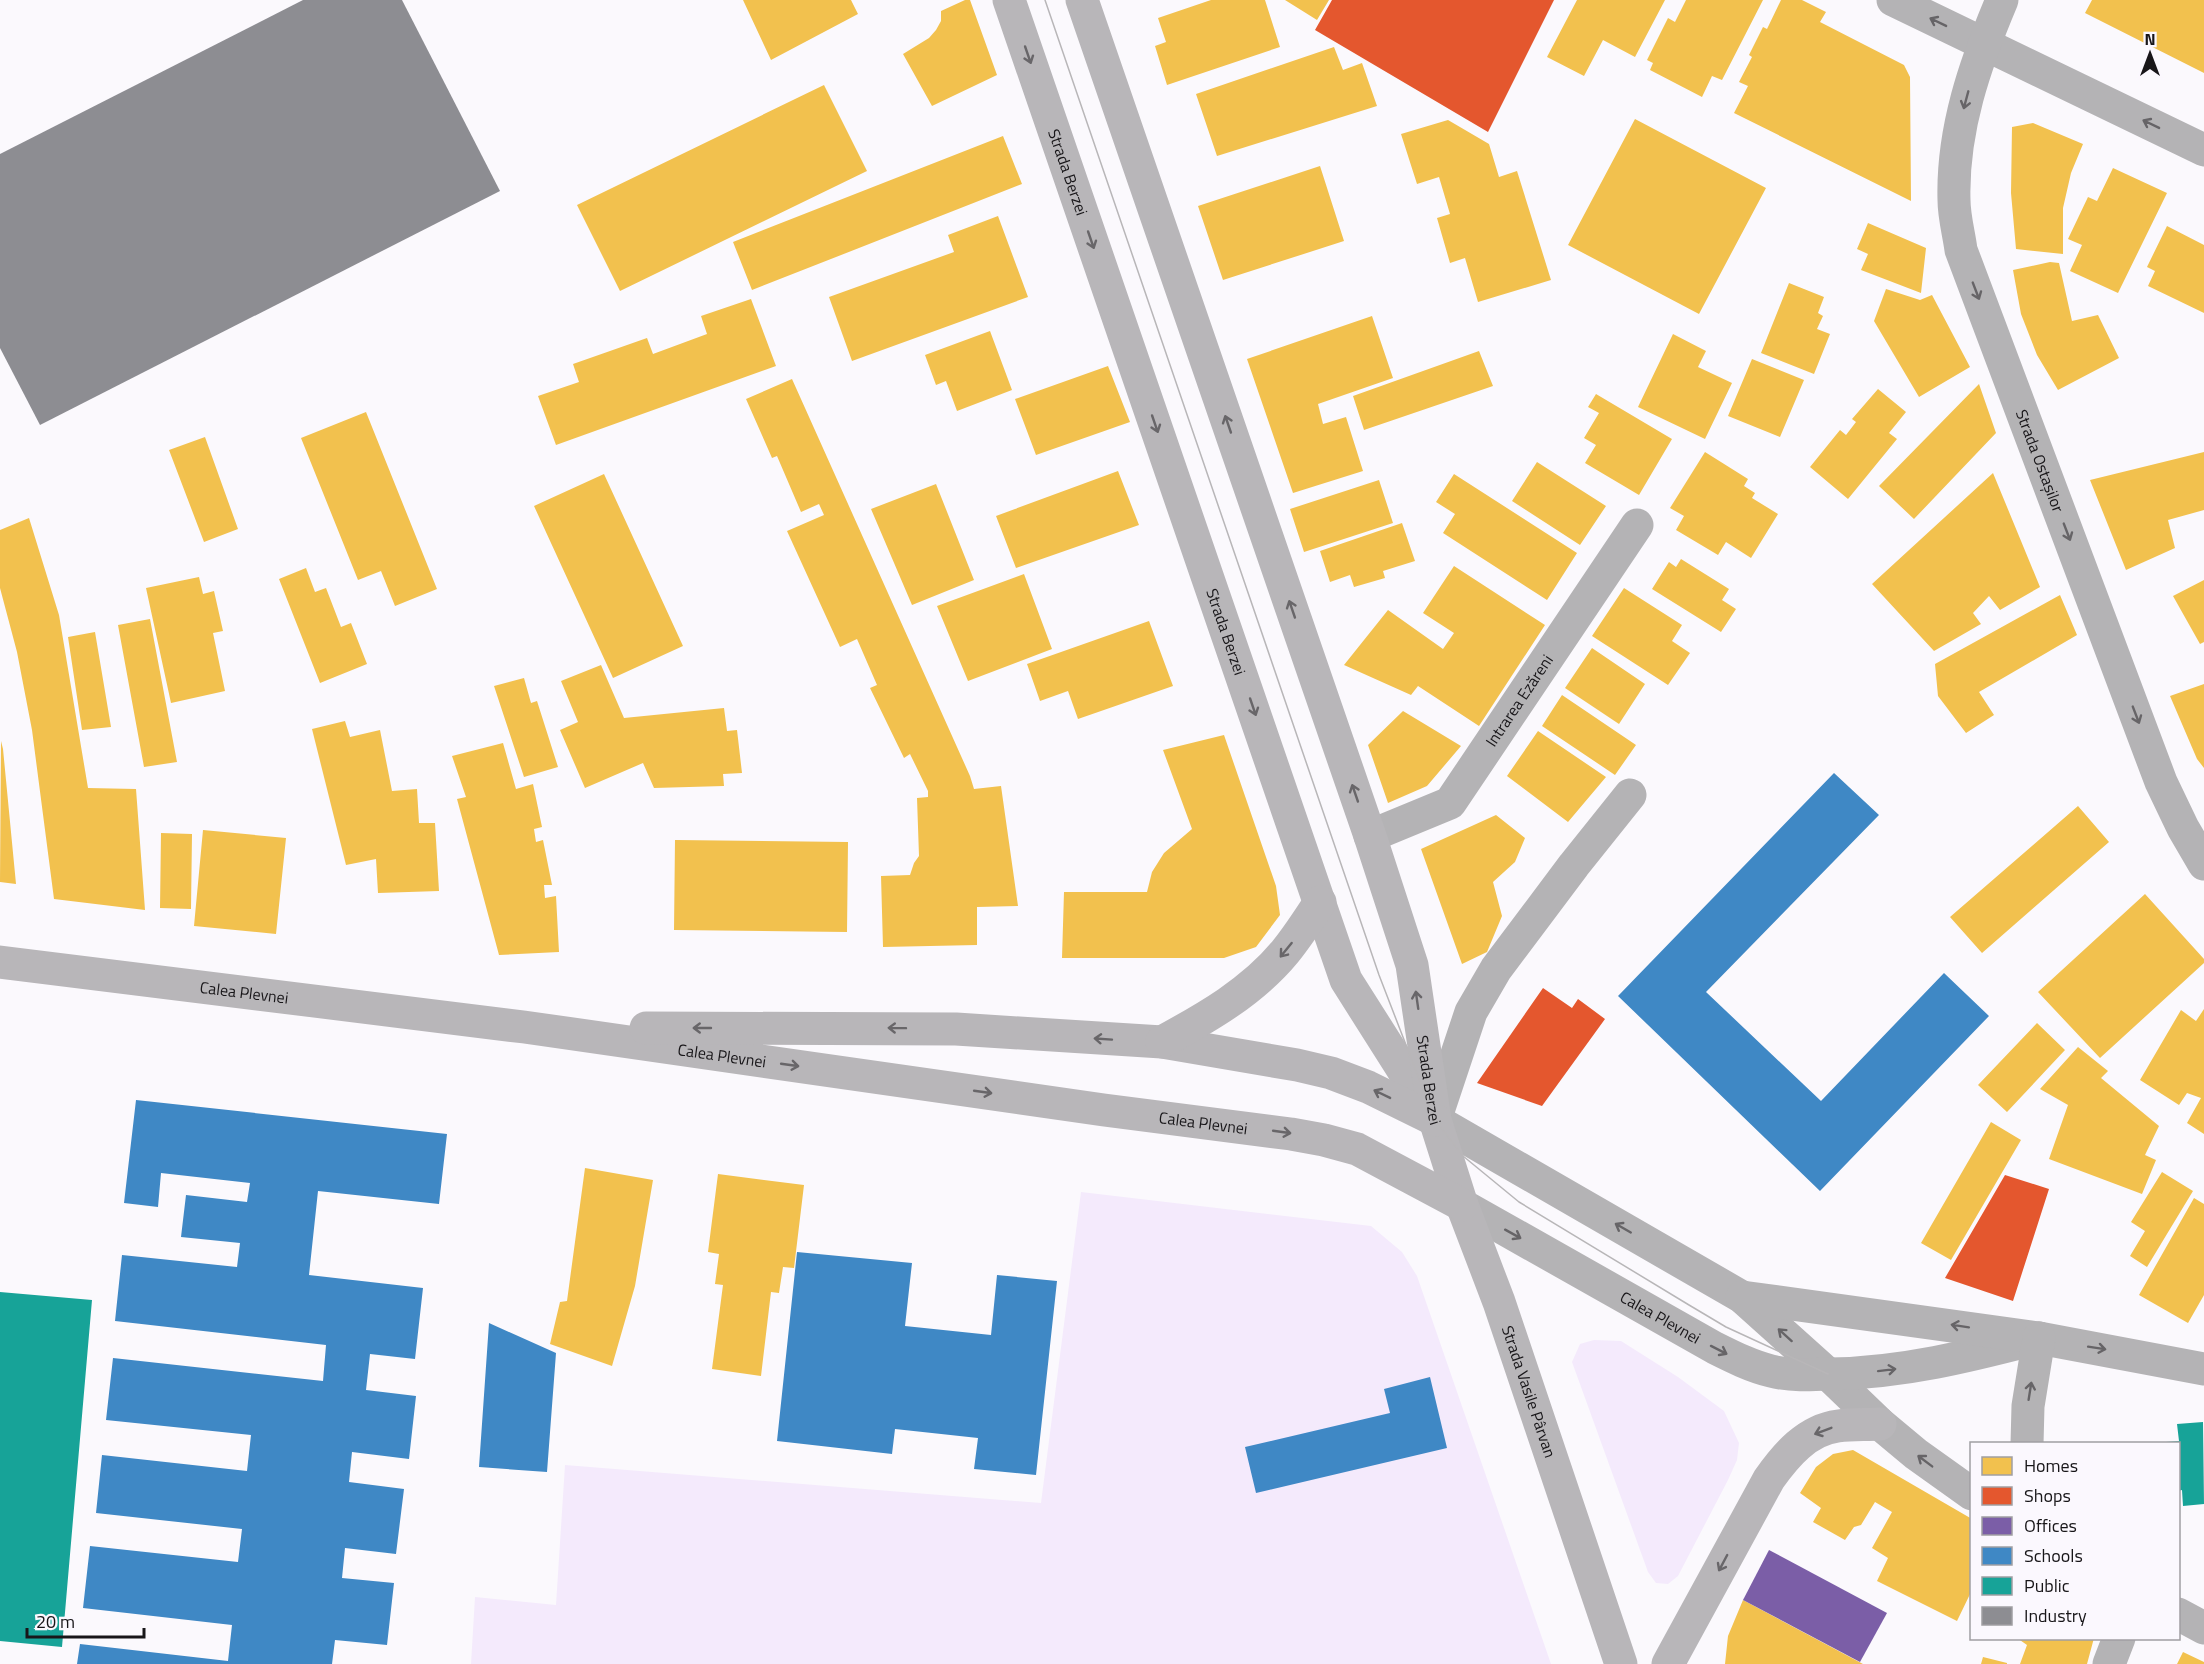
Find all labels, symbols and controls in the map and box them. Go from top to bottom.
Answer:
one-way arrow [1930,16,1948,28]
north arrow [2120,24,2180,84]
text: N [2144,27,2156,51]
one-way arrow [1023,45,1034,64]
one-way arrow [1960,90,1972,109]
one-way arrow [2143,118,2161,130]
street label: Strada Berzei [1042,126,1094,219]
one-way arrow [1087,230,1098,249]
one-way arrow [1972,281,1983,300]
street label: Strada Ostașilor [2010,406,2071,516]
one-way arrow [1150,414,1161,433]
one-way arrow [1222,416,1233,434]
one-way arrow [2062,523,2073,541]
street label: Strada Berzei [1200,585,1252,678]
one-way arrow [1285,600,1296,619]
street label: Intrarea Ezăreni [1479,650,1559,751]
one-way arrow [1248,698,1259,716]
one-way arrow [2131,705,2142,724]
one-way arrow [1349,784,1360,803]
one-way arrow [1279,941,1292,957]
street label: Calea Plevnei [198,975,290,1010]
one-way arrow [1412,990,1423,1010]
one-way arrow [693,1022,713,1034]
one-way arrow [888,1023,908,1034]
one-way arrow [1094,1033,1114,1044]
street label: Strada Berzei [1411,1034,1448,1128]
street label: Calea Plevnei [676,1037,768,1074]
one-way arrow [780,1060,800,1071]
one-way arrow [973,1087,993,1098]
one-way arrow [1373,1088,1391,1100]
street label: Calea Plevnei [1158,1105,1249,1140]
one-way arrow [1271,1127,1291,1138]
one-way arrow [1615,1222,1632,1234]
one-way arrow [1504,1228,1521,1240]
street label: Calea Plevnei [1616,1285,1705,1350]
one-way arrow [1951,1321,1971,1332]
street label: Strada Vasile Pârvan [1496,1322,1563,1461]
one-way arrow [1778,1328,1793,1342]
one-way arrow [2086,1342,2106,1353]
one-way arrow [1710,1344,1727,1356]
one-way arrow [1876,1365,1896,1376]
one-way arrow [2025,1381,2036,1401]
one-way arrow [1814,1427,1832,1438]
legend [1970,1442,2180,1640]
text: Homes [2024,1452,2078,1479]
one-way arrow [1917,1454,1933,1467]
text: Shops [2024,1482,2071,1509]
text: Offices [2024,1512,2077,1539]
text: Schools [2024,1542,2083,1569]
one-way arrow [1717,1554,1728,1572]
text: Public [2024,1572,2070,1599]
scale bar [27,1601,144,1639]
text: Industry [2024,1602,2087,1629]
text: 20 m [36,1608,75,1635]

